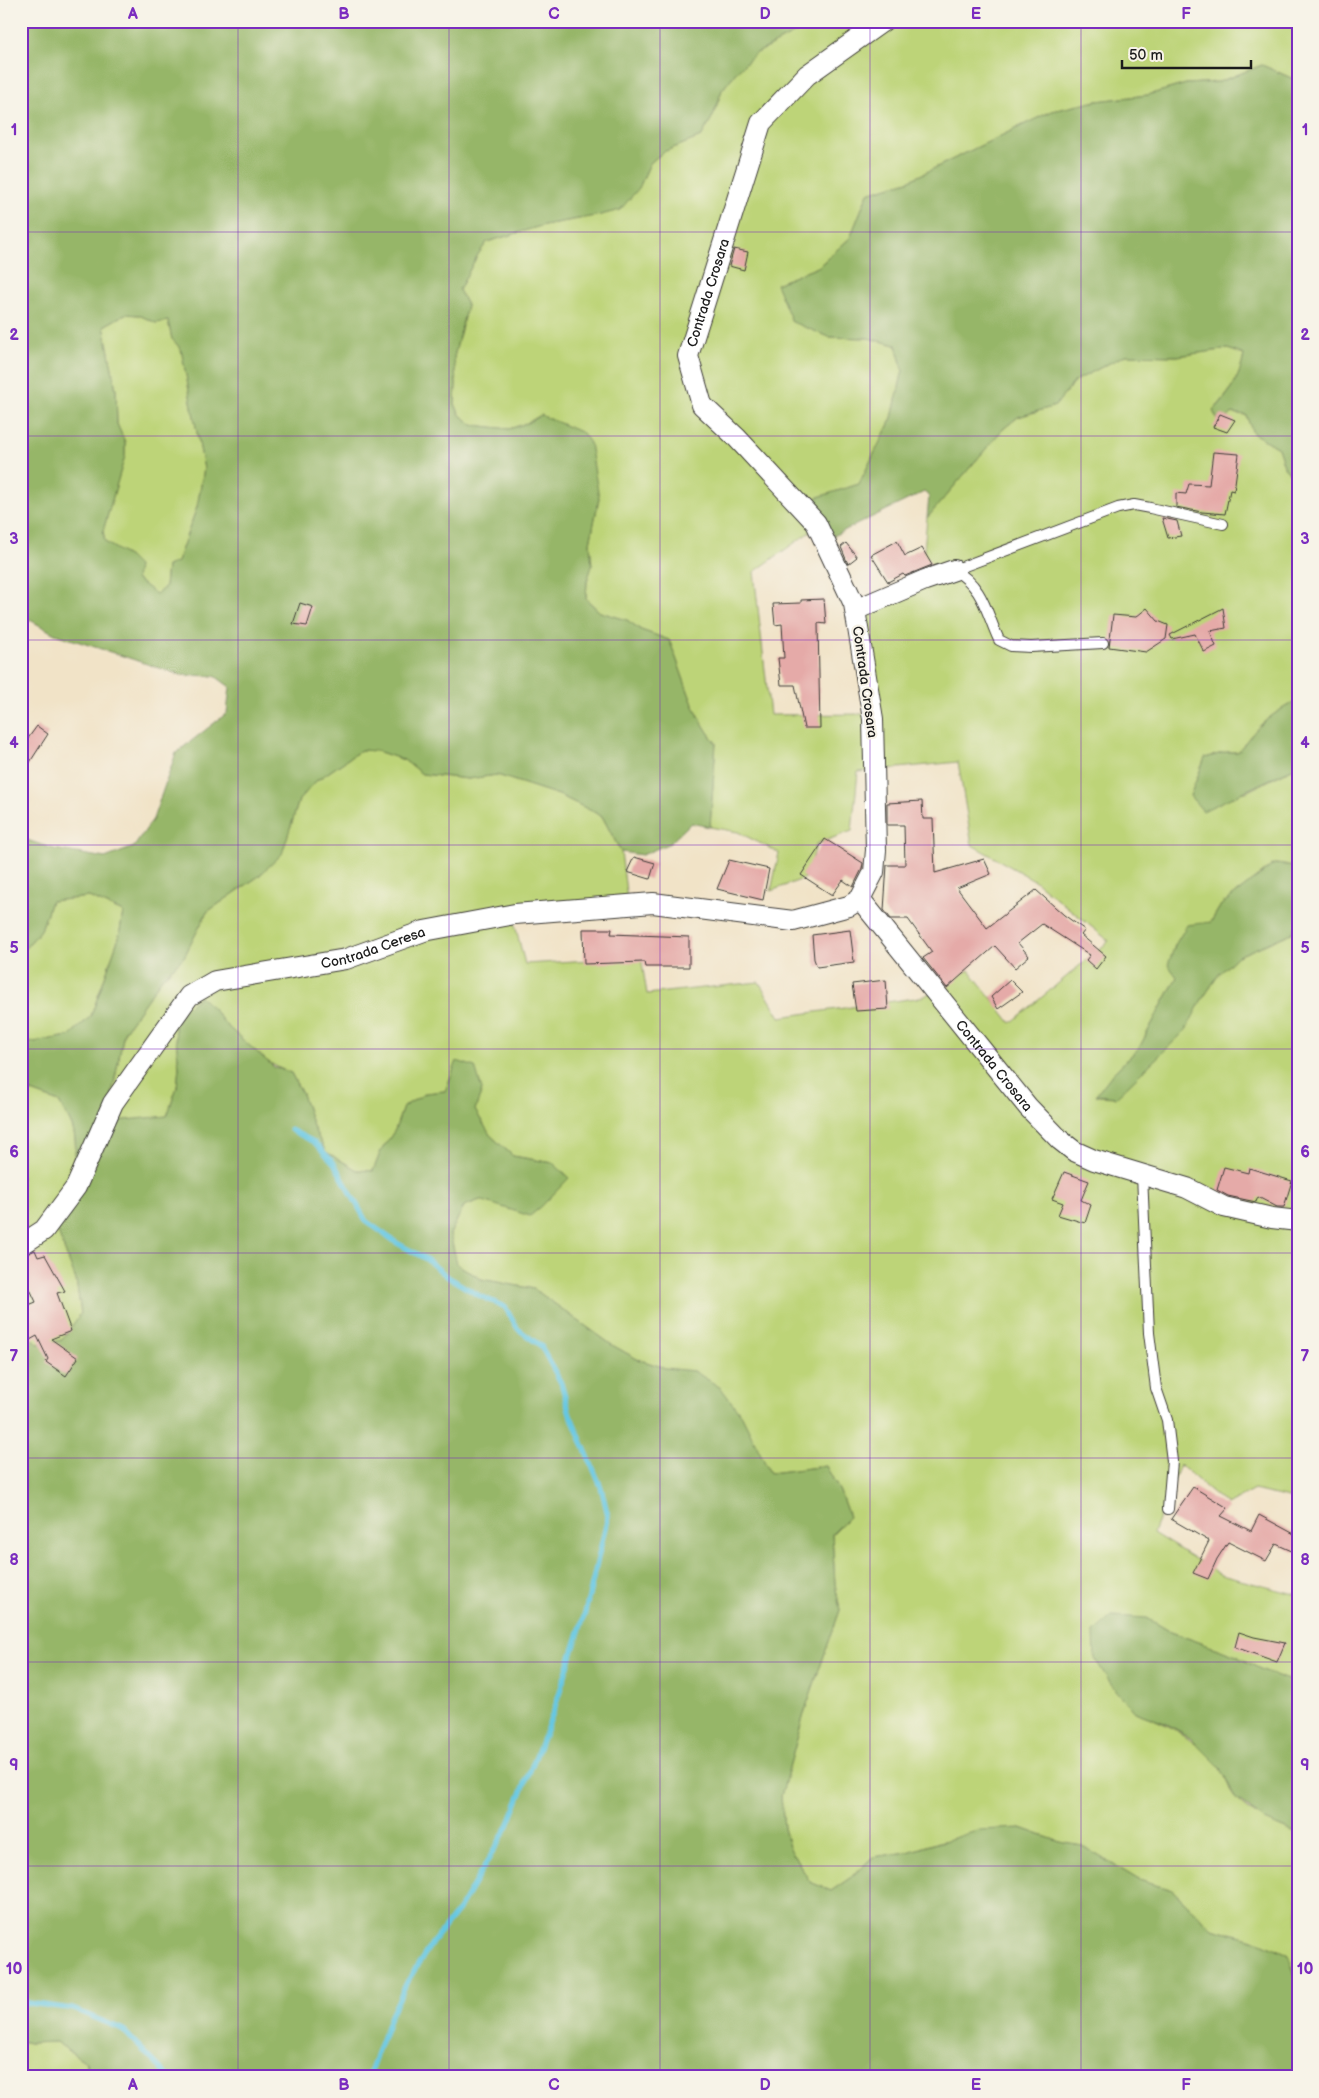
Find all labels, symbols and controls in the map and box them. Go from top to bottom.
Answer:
text: A [127,5,138,24]
text: B [338,5,350,24]
text: C [548,5,560,24]
text: D [759,5,771,24]
text: E [971,5,981,24]
text: F [1181,5,1191,24]
scale bar [1122,38,1250,70]
text: 50 m [1129,46,1163,65]
text: 1 [11,121,17,140]
text: 1 [1302,121,1308,140]
street label: Contrada Crosara [683,236,733,349]
text: 2 [9,326,19,345]
text: 2 [1300,326,1310,345]
text: 3 [9,530,19,549]
text: 3 [1300,530,1310,549]
street label: Contrada Crosara [849,625,881,739]
text: 4 [9,734,19,753]
text: 4 [1300,734,1310,753]
street label: Contrada Ceresa [320,923,428,972]
text: 5 [9,939,19,958]
text: 5 [1300,939,1310,958]
street label: Contrada Crosara [952,1016,1037,1115]
text: 6 [9,1143,19,1162]
text: 6 [1300,1143,1310,1162]
text: 7 [10,1347,19,1366]
text: 7 [1301,1347,1310,1366]
text: 8 [9,1551,19,1570]
text: 8 [1300,1551,1310,1570]
text: 9 [9,1756,19,1775]
text: 9 [1300,1756,1310,1775]
text: 10 [6,1960,22,1979]
text: 10 [1297,1960,1313,1979]
text: A [127,2076,138,2095]
text: B [338,2076,350,2095]
text: C [548,2076,560,2095]
text: D [759,2076,771,2095]
text: E [971,2076,981,2095]
text: F [1181,2076,1191,2095]

